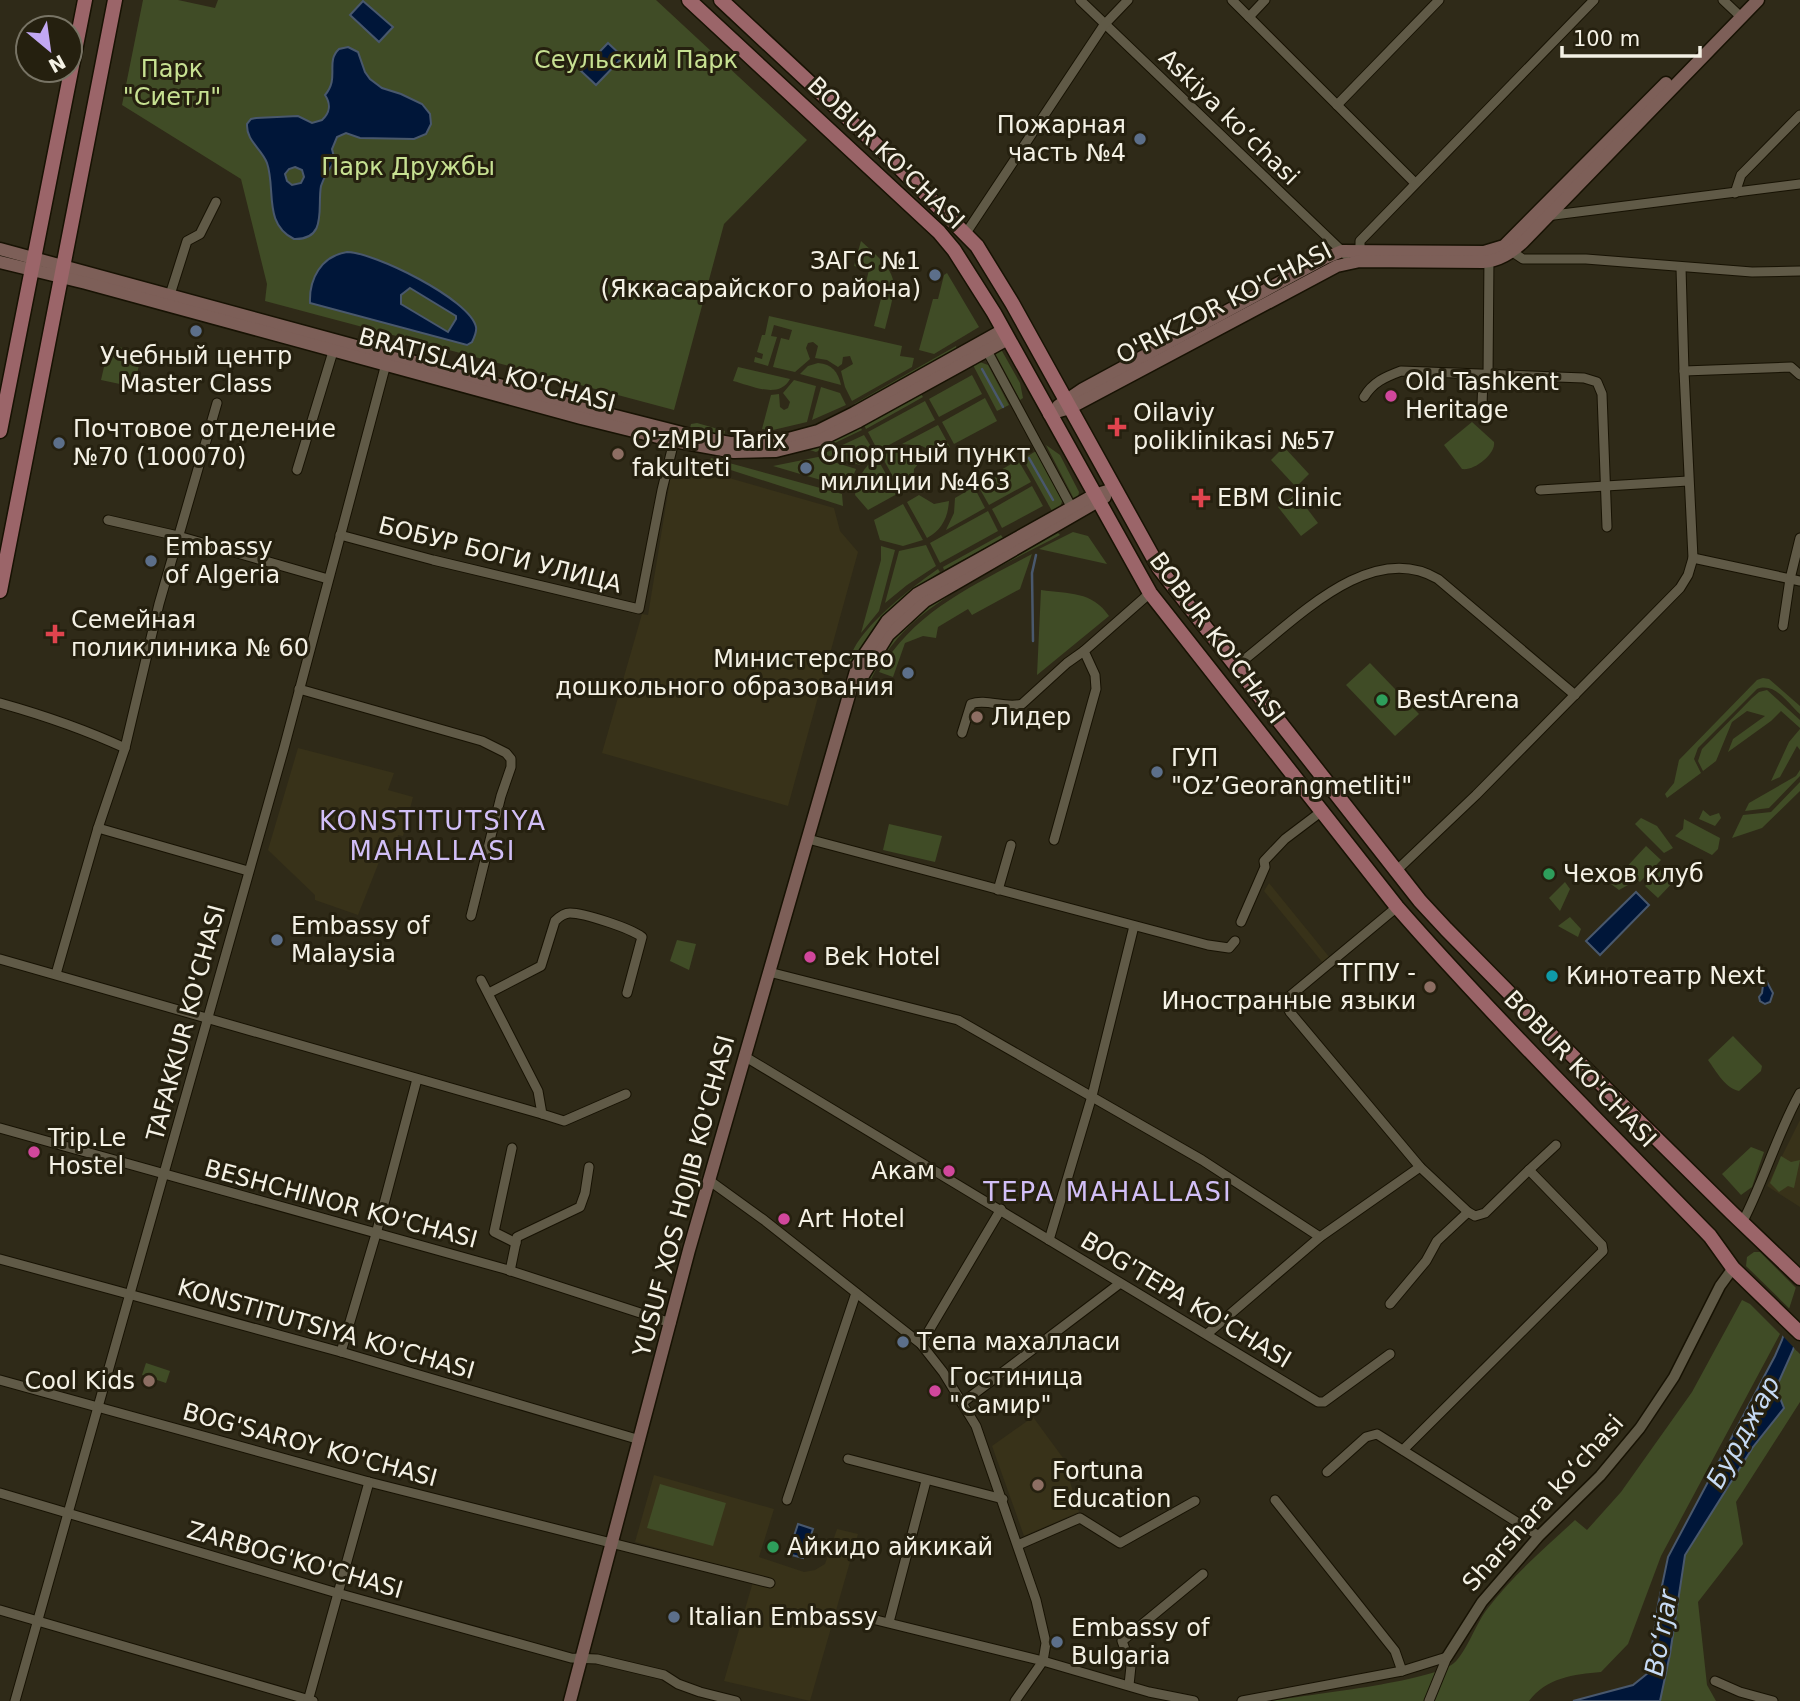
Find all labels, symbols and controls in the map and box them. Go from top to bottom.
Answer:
north arrow [14,14,84,84]
scale bar [1562,14,1700,58]
text: 100 m [1573,27,1640,51]
street label: Askiya koʻchasi [1153,43,1305,191]
park label: Сеульский Парк [534,46,738,74]
text: N [45,50,70,77]
park label: Парк "Сиетл" [123,55,221,111]
street label: BOBUR KO'CHASI [802,71,970,235]
place label: Пожарная часть №4 [997,111,1126,167]
marker: Пожарная часть №4 [1132,131,1148,147]
park label: Парк Дружбы [321,153,495,181]
street label: O'RIKZOR KO'CHASI [1112,236,1336,370]
place label: ЗАГС №1 (Яккасарайского района) [601,247,921,303]
marker: ЗАГС №1 (Яккасарайского района) [927,267,943,283]
street label: BRATISLAVA KO'CHASI [355,322,619,418]
marker: Учебный центр Master Class [188,323,204,339]
place label: Учебный центр Master Class [100,342,292,398]
place label: Old Tashkent Heritage [1405,368,1559,424]
marker: Old Tashkent Heritage [1383,388,1399,404]
place label: Oilaviy poliklinikasi №57 [1133,399,1336,455]
place label: Почтовое отделение №70 (100070) [73,415,336,471]
marker: Oilaviy poliklinikasi №57 [1107,417,1127,437]
place label: O'zMPU Tarix fakulteti [632,426,787,482]
marker: Почтовое отделение №70 (100070) [51,435,67,451]
place label: Опортный пункт милиции №463 [820,440,1030,496]
marker: O'zMPU Tarix fakulteti [610,446,626,462]
marker: Опортный пункт милиции №463 [798,460,814,476]
place label: EBM Clinic [1217,484,1342,512]
marker: EBM Clinic [1191,488,1211,508]
street label: БОБУР БОГИ УЛИЦА [375,511,625,599]
place label: Embassy of Algeria [165,533,280,589]
street label: BOBUR KO'CHASI [1144,547,1290,729]
marker: Embassy of Algeria [143,553,159,569]
place label: Семейная поликлиника № 60 [71,606,309,662]
marker: Семейная поликлиника № 60 [45,624,65,644]
place label: Министерство дошкольного образования [555,645,894,701]
marker: Министерство дошкольного образования [900,665,916,681]
place label: BestArena [1396,686,1520,714]
marker: BestArena [1374,692,1390,708]
place label: Лидер [991,703,1071,731]
marker: Лидер [969,709,985,725]
place label: ГУП "Oz’Georangmetliti" [1171,744,1412,800]
marker: ГУП "Oz’Georangmetliti" [1149,764,1165,780]
district label: KONSTITUTSIYA MAHALLASI [319,806,547,866]
place label: Чехов клуб [1563,860,1704,888]
marker: Чехов клуб [1541,866,1557,882]
street label: TAFAKKUR KO'CHASI [141,902,231,1145]
place label: Embassy of Malaysia [291,912,430,968]
marker: Embassy of Malaysia [269,932,285,948]
place label: Bek Hotel [824,943,940,971]
marker: Bek Hotel [802,949,818,965]
place label: ТГПУ - Иностранные языки [1162,959,1416,1015]
place label: Кинотеатр Next [1566,962,1765,990]
marker: Кинотеатр Next [1544,968,1560,984]
marker: ТГПУ - Иностранные языки [1422,979,1438,995]
street label: BOBUR KO'CHASI [1498,985,1662,1153]
street label: YUSUF XOS HOJIB KO'CHASI [627,1032,740,1361]
place label: Trip.Le Hostel [47,1124,126,1180]
marker: Trip.Le Hostel [26,1144,42,1160]
street label: BESHCHINOR KO'CHASI [201,1154,481,1254]
place label: Акам [871,1157,935,1185]
marker: Акам [941,1163,957,1179]
district label: TEPA MAHALLASI [982,1177,1233,1207]
place label: Art Hotel [798,1205,905,1233]
marker: Art Hotel [776,1211,792,1227]
street label: BOG'TEPA KO'CHASI [1076,1226,1296,1374]
street label: KONSTITUTSIYA KO'CHASI [174,1273,478,1385]
place label: Тепа махалласи [916,1328,1120,1356]
marker: Тепа махалласи [895,1334,911,1350]
place label: Гостиница "Самир" [949,1363,1083,1419]
place label: Cool Kids [24,1367,135,1395]
water label: Бурджар [1700,1371,1786,1493]
marker: Cool Kids [141,1373,157,1389]
marker: Гостиница "Самир" [927,1383,943,1399]
street label: BOG'SAROY KO'CHASI [180,1398,440,1492]
street label: Sharshara koʻchasi [1457,1409,1629,1597]
place label: Fortuna Education [1052,1457,1171,1513]
marker: Fortuna Education [1030,1477,1046,1493]
street label: ZARBOG'KO'CHASI [184,1516,406,1604]
place label: Айкидо айкикай [787,1533,993,1561]
marker: Айкидо айкикай [765,1539,781,1555]
water label: Bo‘rjar [1639,1586,1684,1678]
place label: Italian Embassy [688,1603,878,1631]
marker: Italian Embassy [666,1609,682,1625]
place label: Embassy of Bulgaria [1071,1614,1210,1670]
marker: Embassy of Bulgaria [1049,1634,1065,1650]

